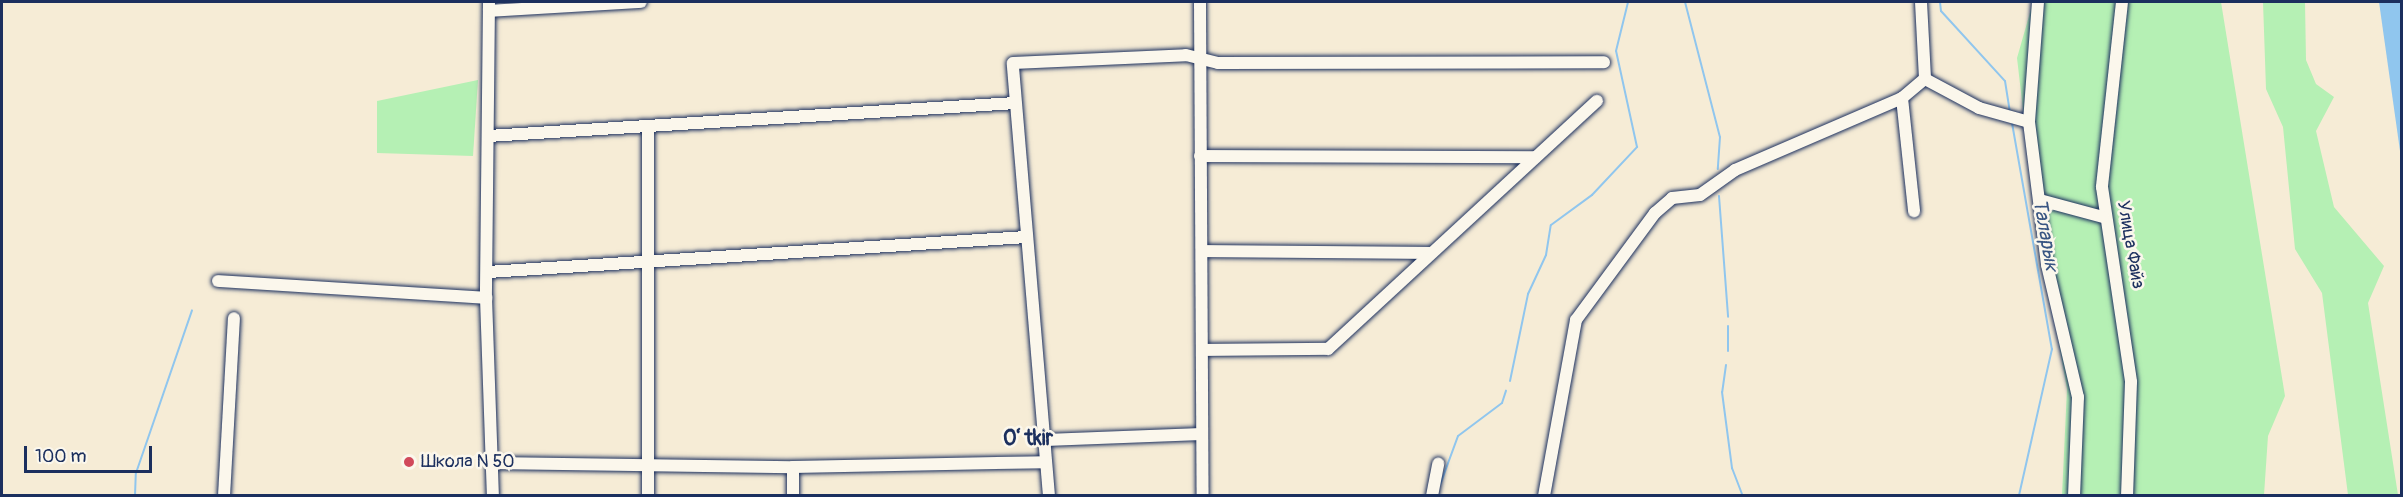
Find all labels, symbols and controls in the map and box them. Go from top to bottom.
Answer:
water label: Таларык [2028,197,2064,273]
street label: Улица Файз [2112,199,2148,291]
district label: Oʻtkir [1003,426,1053,452]
scale bar [27,434,154,472]
text: 100 m [35,445,87,468]
place label: Школа N 50 [421,451,515,473]
marker: Школа N 50 [402,455,416,469]

